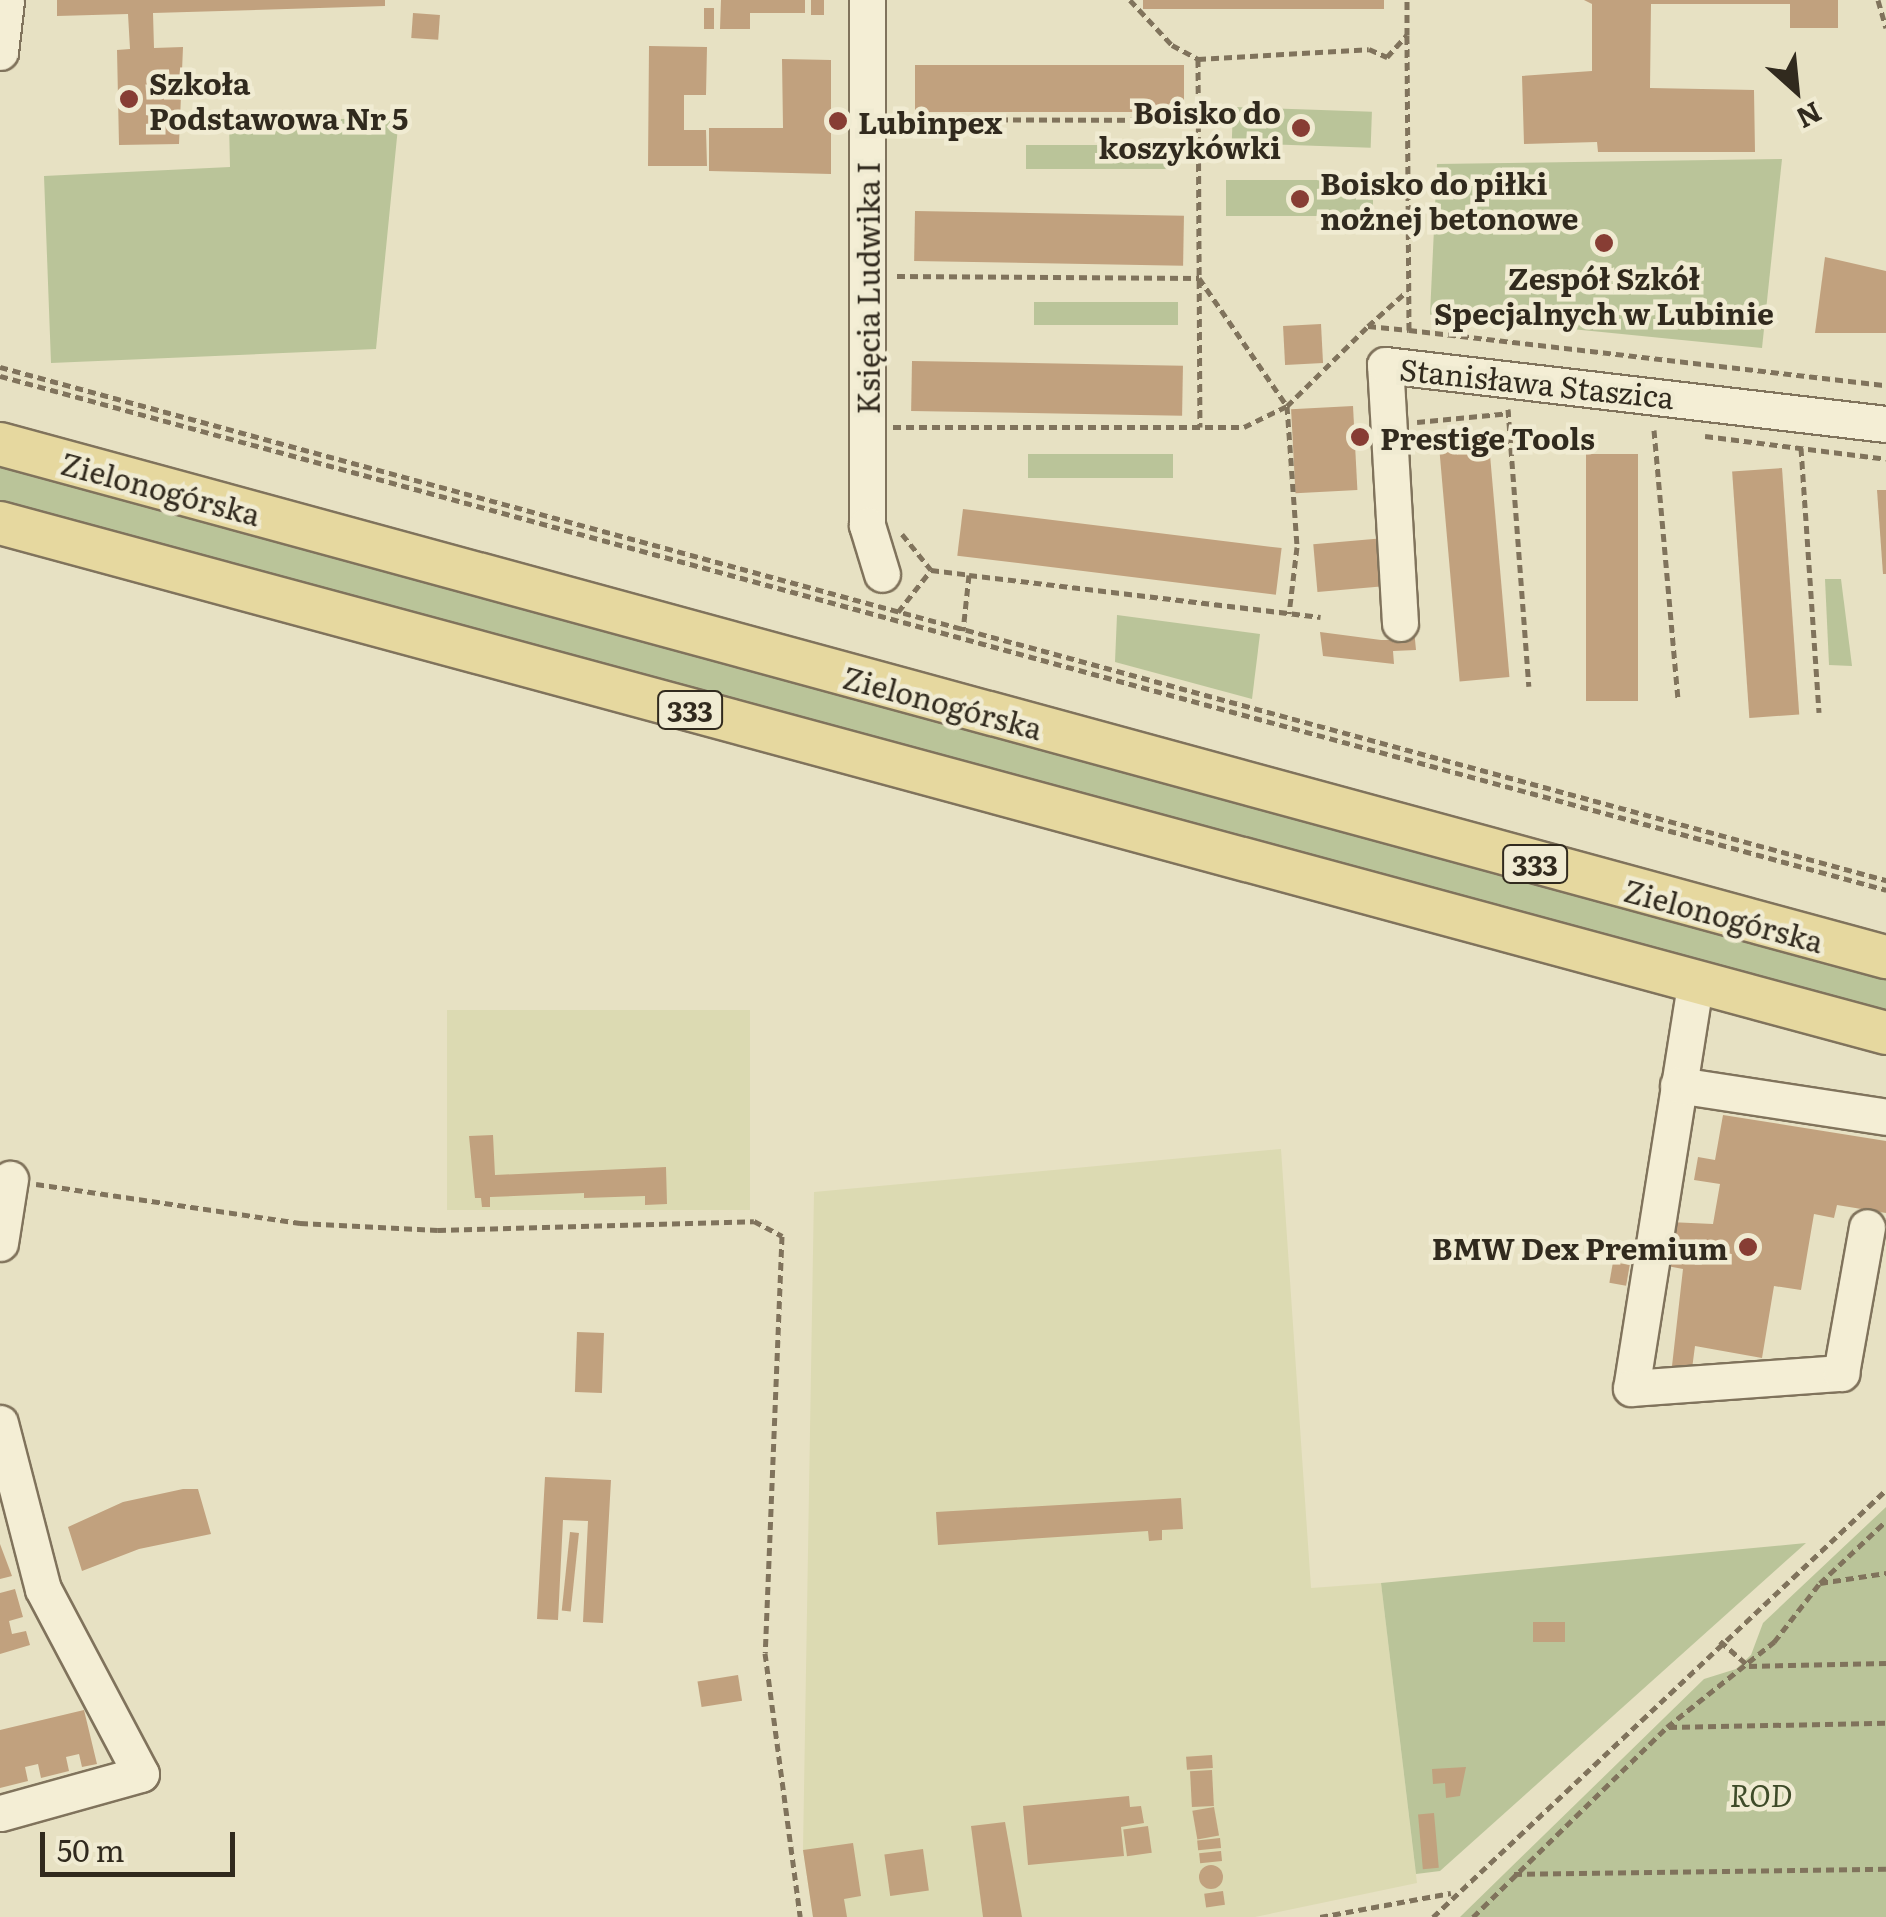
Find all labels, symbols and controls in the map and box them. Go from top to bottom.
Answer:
north arrow [1746,40,1846,140]
place label: Szkoła Podstawowa Nr 5 [149,64,408,134]
marker: Szkoła Podstawowa Nr 5 [118,88,140,110]
place label: Boisko do koszykówki [1099,93,1281,164]
text: N [1790,93,1830,141]
place label: Lubinpex [858,103,1002,139]
marker: Lubinpex [827,110,849,132]
marker: Boisko do koszykówki [1290,117,1312,139]
street label: Księcia Ludwika I [849,162,885,414]
place label: Boisko do piłki nożnej betonowe [1320,164,1579,234]
marker: Boisko do piłki nożnej betonowe [1289,188,1311,210]
marker: Zespół Szkół Specjalnych w Lubinie [1593,232,1615,254]
place label: Zespół Szkół Specjalnych w Lubinie [1434,259,1774,330]
street label: Stanisława Staszica [1398,350,1676,414]
place label: Prestige Tools [1380,419,1595,455]
marker: Prestige Tools [1349,426,1371,448]
street label: Zielonogórska [57,444,265,532]
street label: Zielonogórska [839,658,1047,746]
road number: 333 [655,687,725,733]
road number: 333 [1500,841,1570,887]
street label: Zielonogórska [1620,871,1828,959]
place label: BMW Dex Premium [1432,1229,1728,1265]
marker: BMW Dex Premium [1737,1236,1759,1258]
park label: ROD [1730,1776,1792,1812]
scale bar [45,1812,240,1874]
text: 50 m [57,1827,125,1871]

